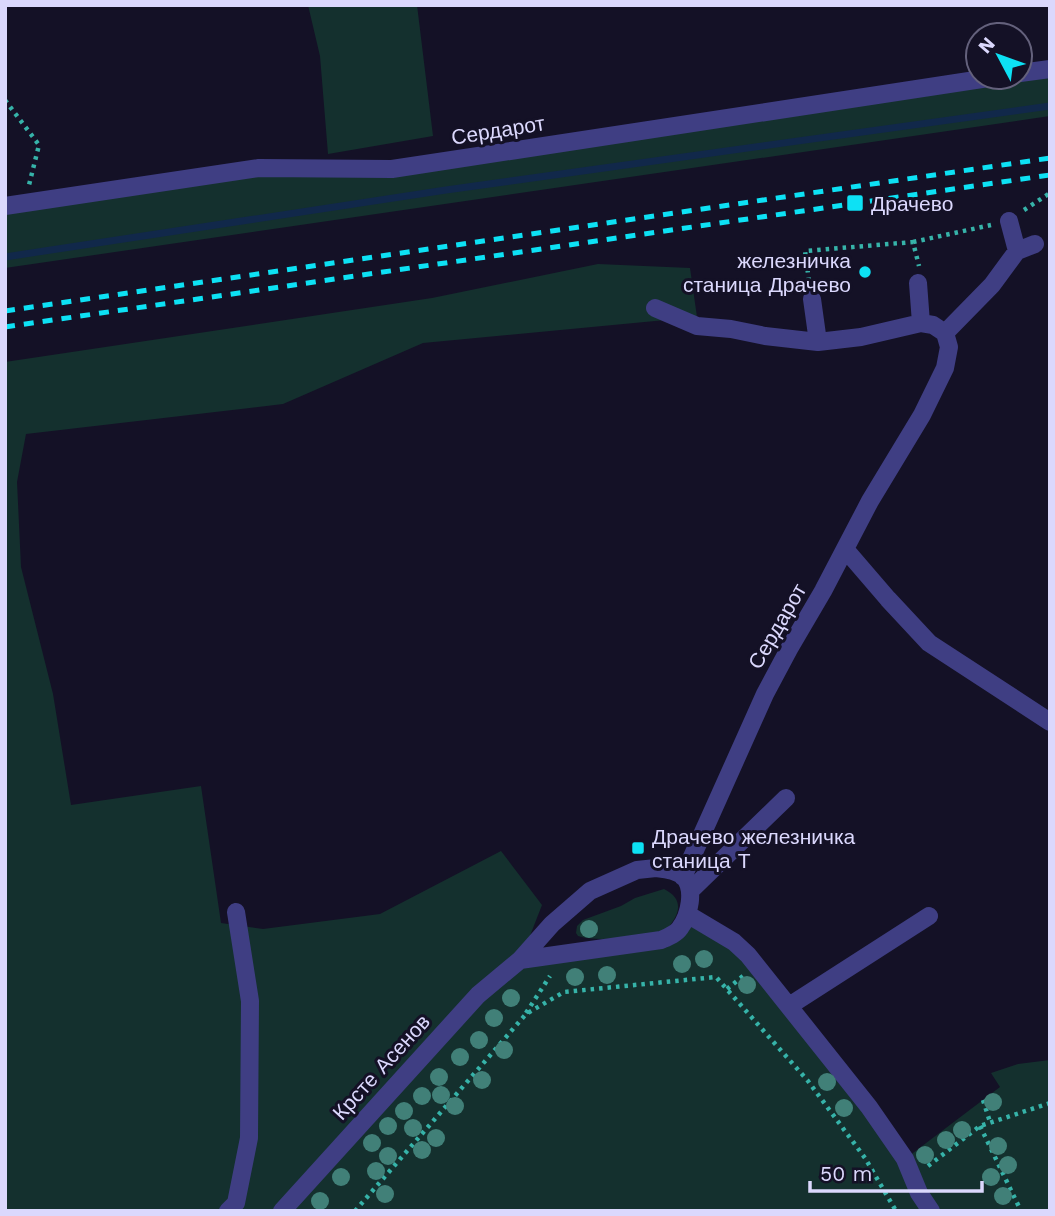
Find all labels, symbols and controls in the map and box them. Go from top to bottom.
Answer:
north arrow [964,21,1034,91]
text: N [973,32,1000,58]
street label: Сердарот [449,110,547,150]
place label: Драчево [871,191,953,216]
marker: Драчево [845,193,865,213]
place label: железничка станица Драчево [683,248,851,297]
marker: железничка станица Драчево [857,264,873,280]
street label: Сердарот [743,579,812,673]
place label: Драчево железничка станица Т [652,824,856,873]
marker: Драчево железничка станица Т [630,840,646,856]
street label: Крсте Асенов [327,1009,435,1125]
scale bar [810,1150,982,1194]
text: 50 m [820,1161,872,1186]

